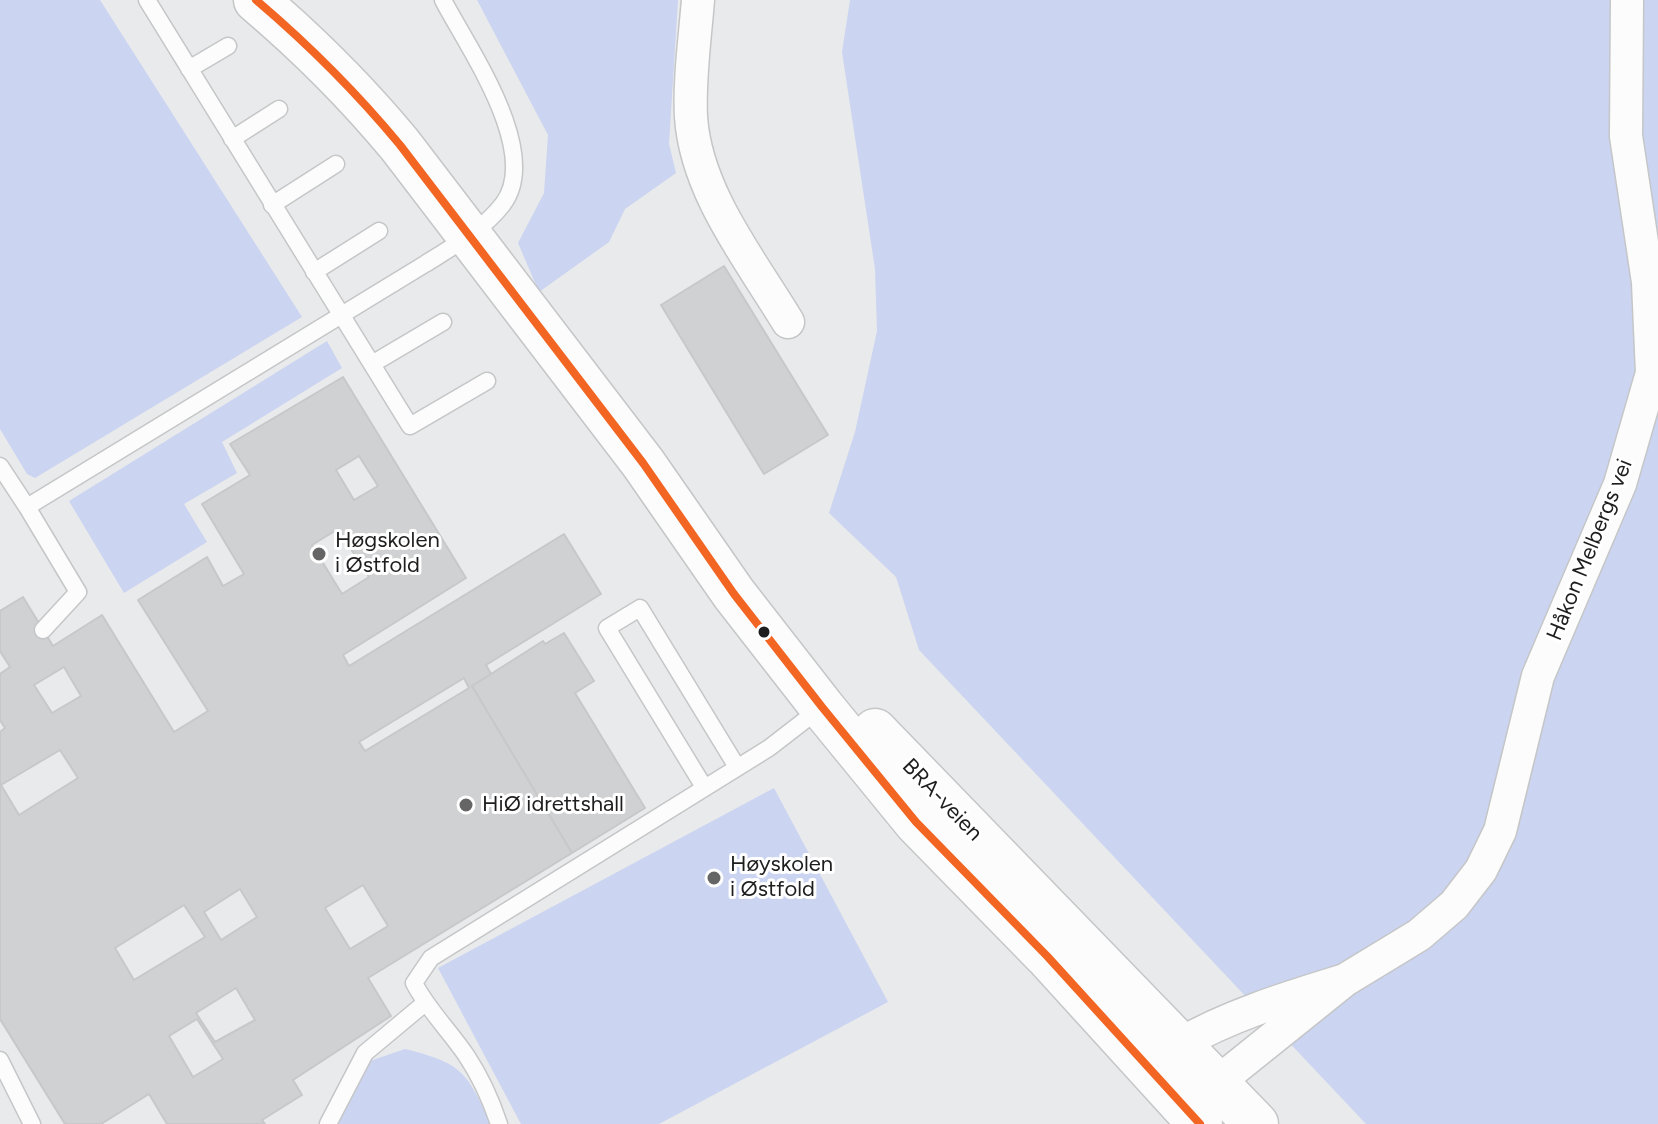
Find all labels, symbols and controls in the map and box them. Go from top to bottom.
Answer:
street label: Håkon Melbergs vei [1542,455,1638,645]
place label: Høgskolen i Østfold [335,528,440,580]
marker: Høgskolen i Østfold [310,545,328,563]
unlabelled marker [756,624,772,640]
street label: BRA-veien [896,753,988,847]
place label: HiØ idrettshall [482,792,624,818]
marker: HiØ idrettshall [457,796,475,814]
place label: Høyskolen i Østfold [730,852,833,904]
marker: Høyskolen i Østfold [705,869,723,887]

